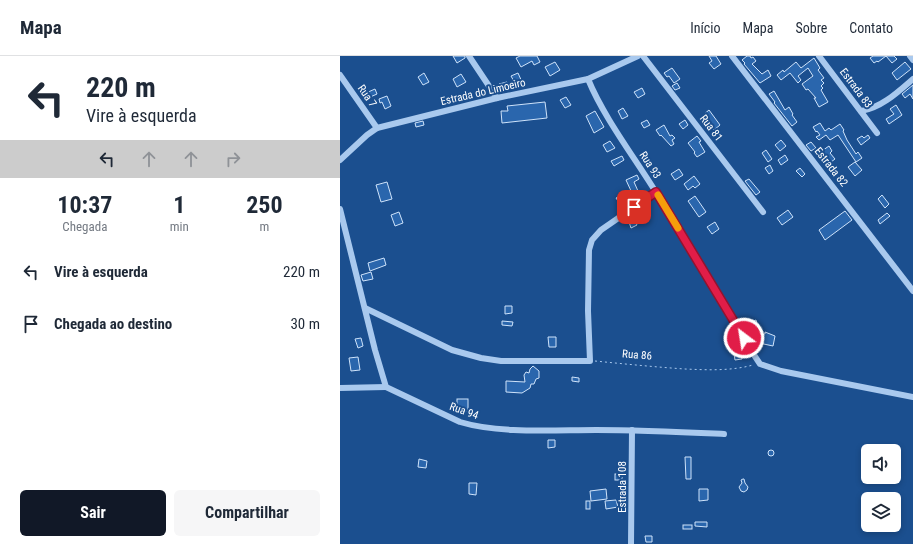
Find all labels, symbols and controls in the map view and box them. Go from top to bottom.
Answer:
text: Mapa [20,16,62,39]
text: Início [690,20,721,36]
text: Mapa [743,20,773,36]
text: Sobre [795,20,827,36]
text: Contato [849,20,893,36]
street label: Estrada 83 [837,66,875,110]
text: 220 m [86,71,156,104]
icon: left [20,72,72,124]
street label: Estrada do Limoeiro [439,76,527,108]
street label: Rua 7 [355,82,379,110]
text: Vire à esquerda [86,105,197,126]
street label: Rua 81 [697,112,725,144]
street label: Estrada 82 [812,145,850,189]
icon: left [96,148,118,170]
icon: ahead [138,148,160,170]
icon: ahead [180,148,202,170]
icon: right [222,148,244,170]
street label: Rua 93 [636,149,664,181]
pin [617,190,651,224]
text: 10:37 [57,191,112,219]
text: 1 [173,191,185,219]
text: 250 [246,191,283,219]
icon: arrive [623,196,645,218]
text: Chegada [62,219,107,234]
text: min [170,219,189,234]
text: m [260,219,269,234]
icon: left [20,261,42,283]
text: Vire à esquerda [54,263,148,281]
text: 220 m [283,263,320,281]
icon: arrive [20,313,42,335]
text: Chegada ao destino [54,315,172,333]
text: 30 m [290,315,320,333]
position arrow [723,317,765,359]
street label: Rua 86 [622,347,652,363]
street label: Rua 94 [448,400,481,422]
map controls [861,444,901,532]
button: sound [861,444,901,484]
street label: Estrada 108 [616,461,629,513]
button: Sair [20,490,166,536]
button: Compartilhar [174,490,320,536]
button: layers [861,492,901,532]

